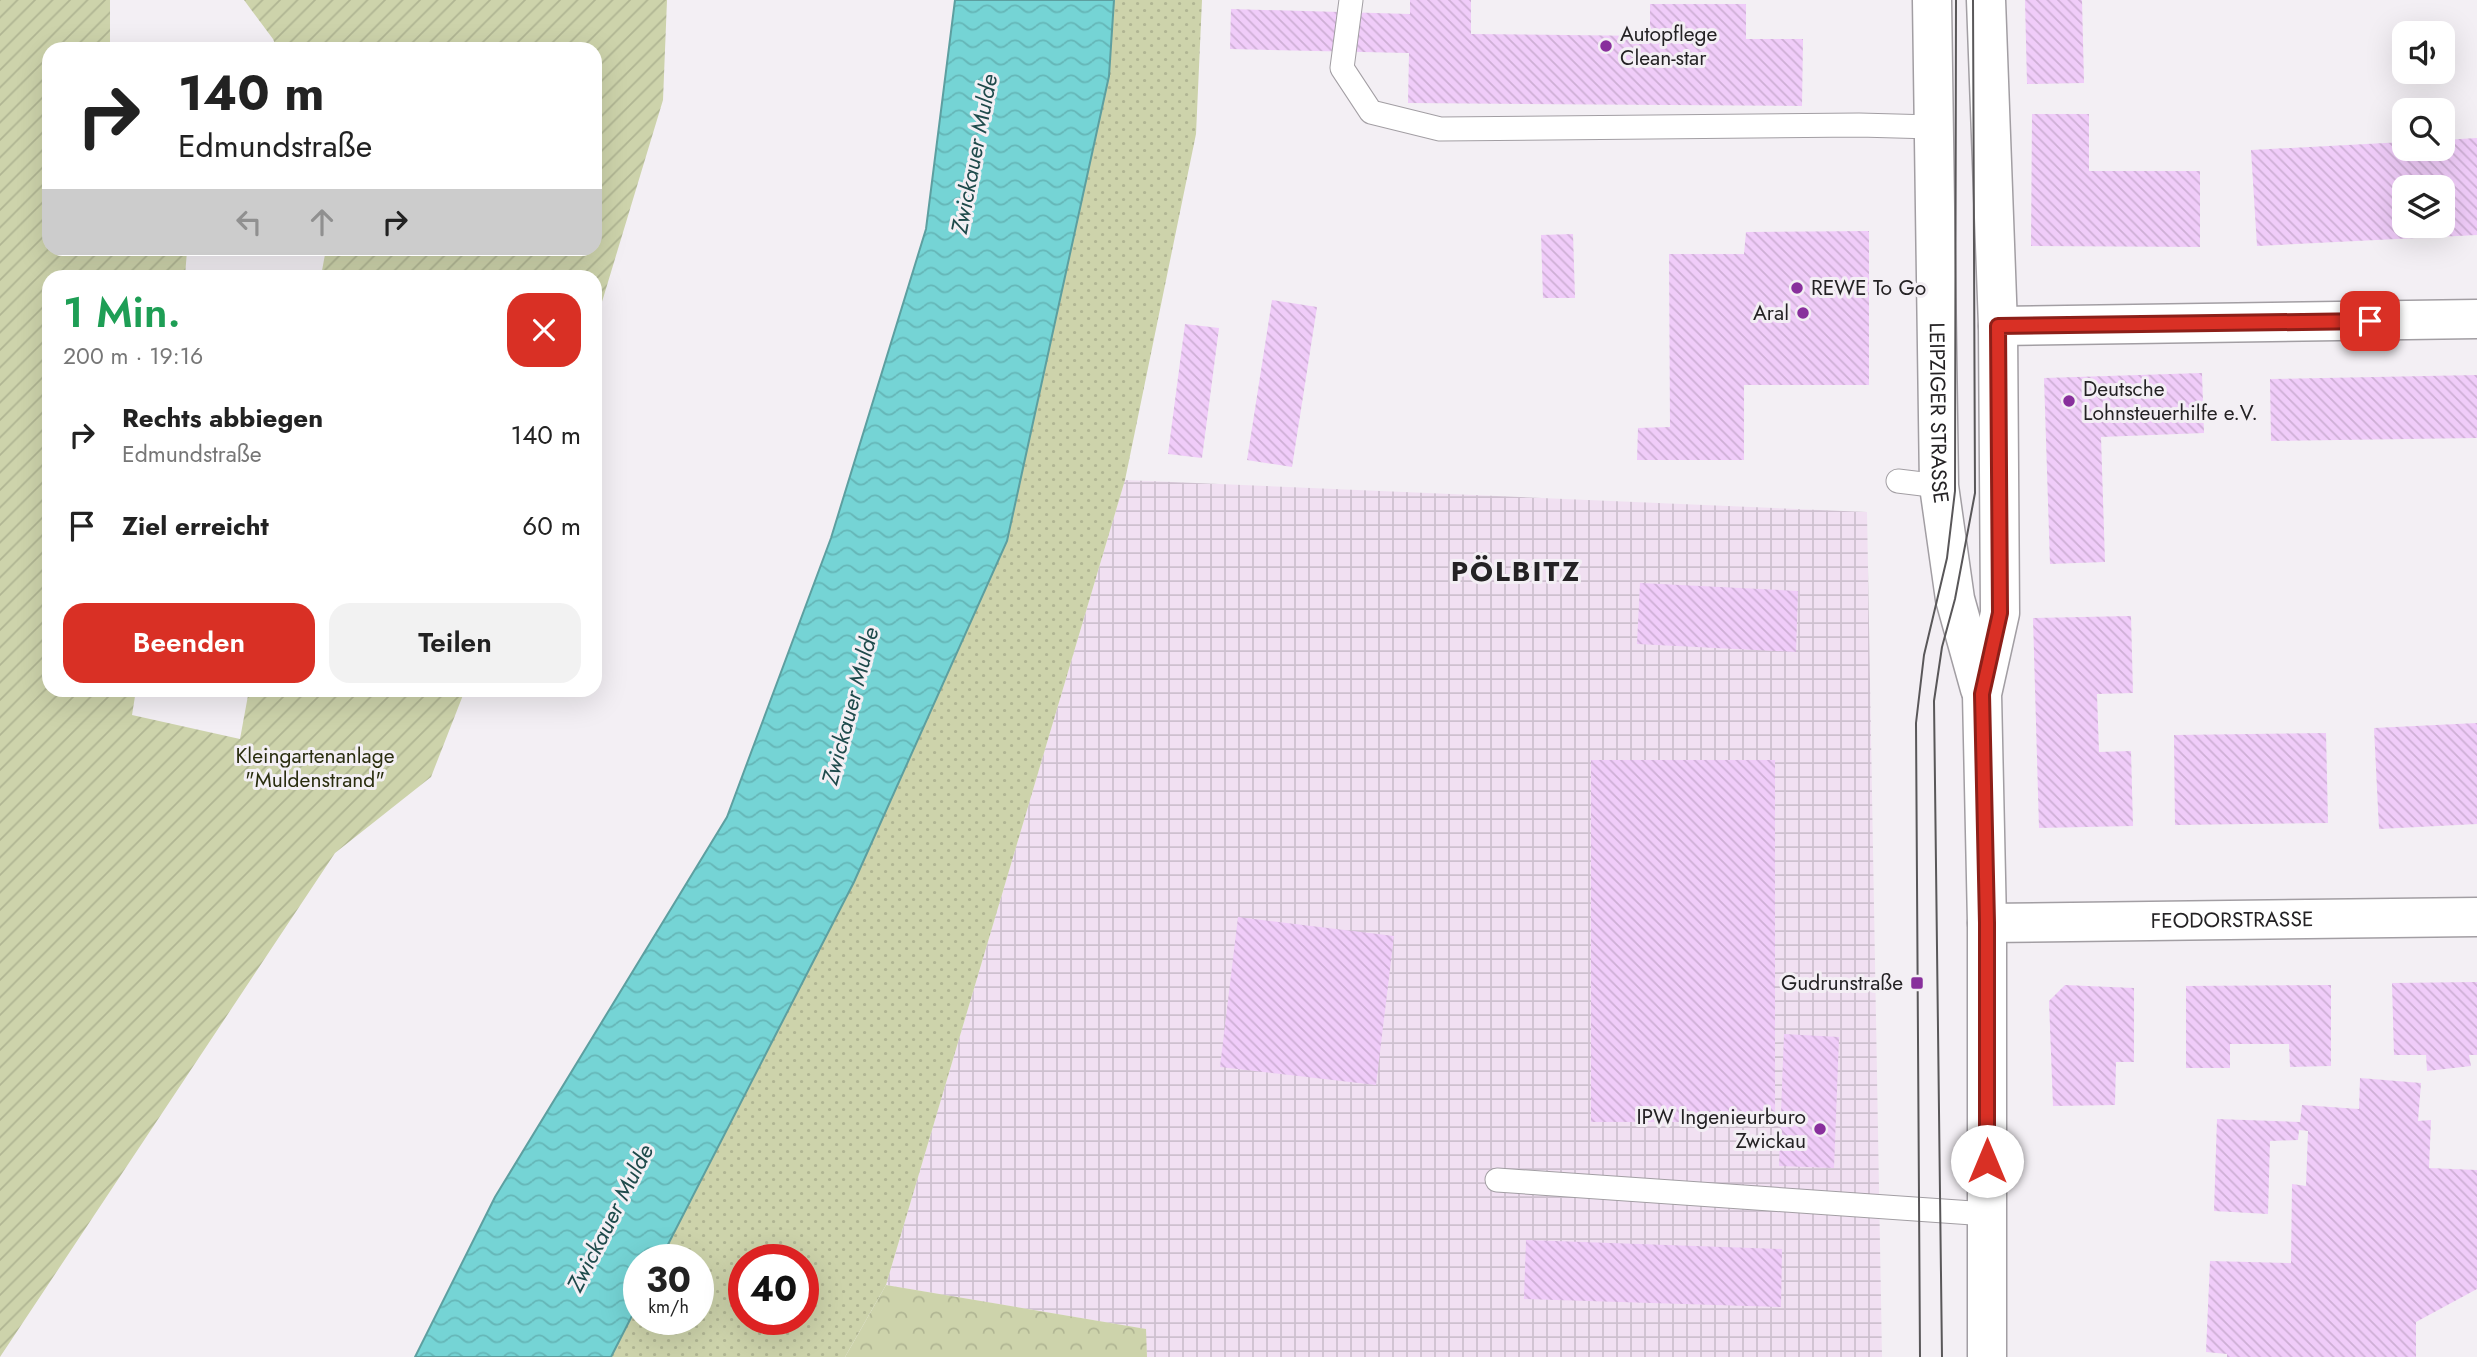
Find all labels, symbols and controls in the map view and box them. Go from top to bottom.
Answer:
place label: Autopflege Clean-star [1620,19,1718,73]
map controls [2392,21,2455,238]
button: sound [2392,21,2455,84]
marker: Autopflege Clean-star [1598,38,1614,54]
text: 140 m [178,58,324,128]
icon: right [63,70,154,161]
water label: Zwickauer Mulde [942,71,1006,238]
button: search [2392,98,2455,161]
text: Edmundstraße [178,123,372,169]
button: layers [2392,175,2455,238]
icon: left [230,203,268,241]
icon: ahead [303,203,341,241]
icon: right [376,203,414,241]
place label: REWE To Go [1811,273,1926,303]
marker: REWE To Go [1789,280,1805,296]
text: 1 Min. [63,282,181,343]
pin [2340,291,2400,351]
button: close [507,293,581,367]
place label: Aral [1753,298,1789,328]
icon: arrive [2351,302,2389,340]
marker: Aral [1795,305,1811,321]
street label: LEIPZIGER STRASSE [1922,322,1956,505]
text: 200 m · 19:16 [63,339,203,373]
place label: Deutsche Lohnsteuerhilfe e.V. [2083,374,2258,428]
marker: Deutsche Lohnsteuerhilfe e.V. [2061,393,2077,409]
text: Rechts abbiegen [122,399,323,437]
icon: right [63,416,101,454]
text: 140 m [510,416,581,454]
text: Edmundstraße [122,437,262,471]
icon: arrive [63,507,101,545]
text: Ziel erreicht [122,507,269,545]
text: 60 m [522,507,581,545]
district label: PÖLBITZ [1451,551,1581,592]
button: Beenden [63,603,315,683]
button: Teilen [329,603,581,683]
water label: Zwickauer Mulde [812,623,888,790]
park label: Kleingartenanlage "Muldenstrand" [236,741,395,795]
street label: FEODORSTRASSE [2150,904,2314,936]
place label: Gudrunstraße [1781,968,1903,998]
marker: Gudrunstraße [1909,975,1925,991]
place label: IPW Ingenieurburo Zwickau [1636,1102,1806,1156]
marker: IPW Ingenieurburo Zwickau [1812,1121,1828,1137]
position arrow [1950,1124,2024,1198]
water label: Zwickauer Mulde [558,1138,662,1299]
speed limit sign: 40 [728,1244,819,1335]
text: 30 [646,1255,691,1305]
text: km/h [648,1294,689,1320]

